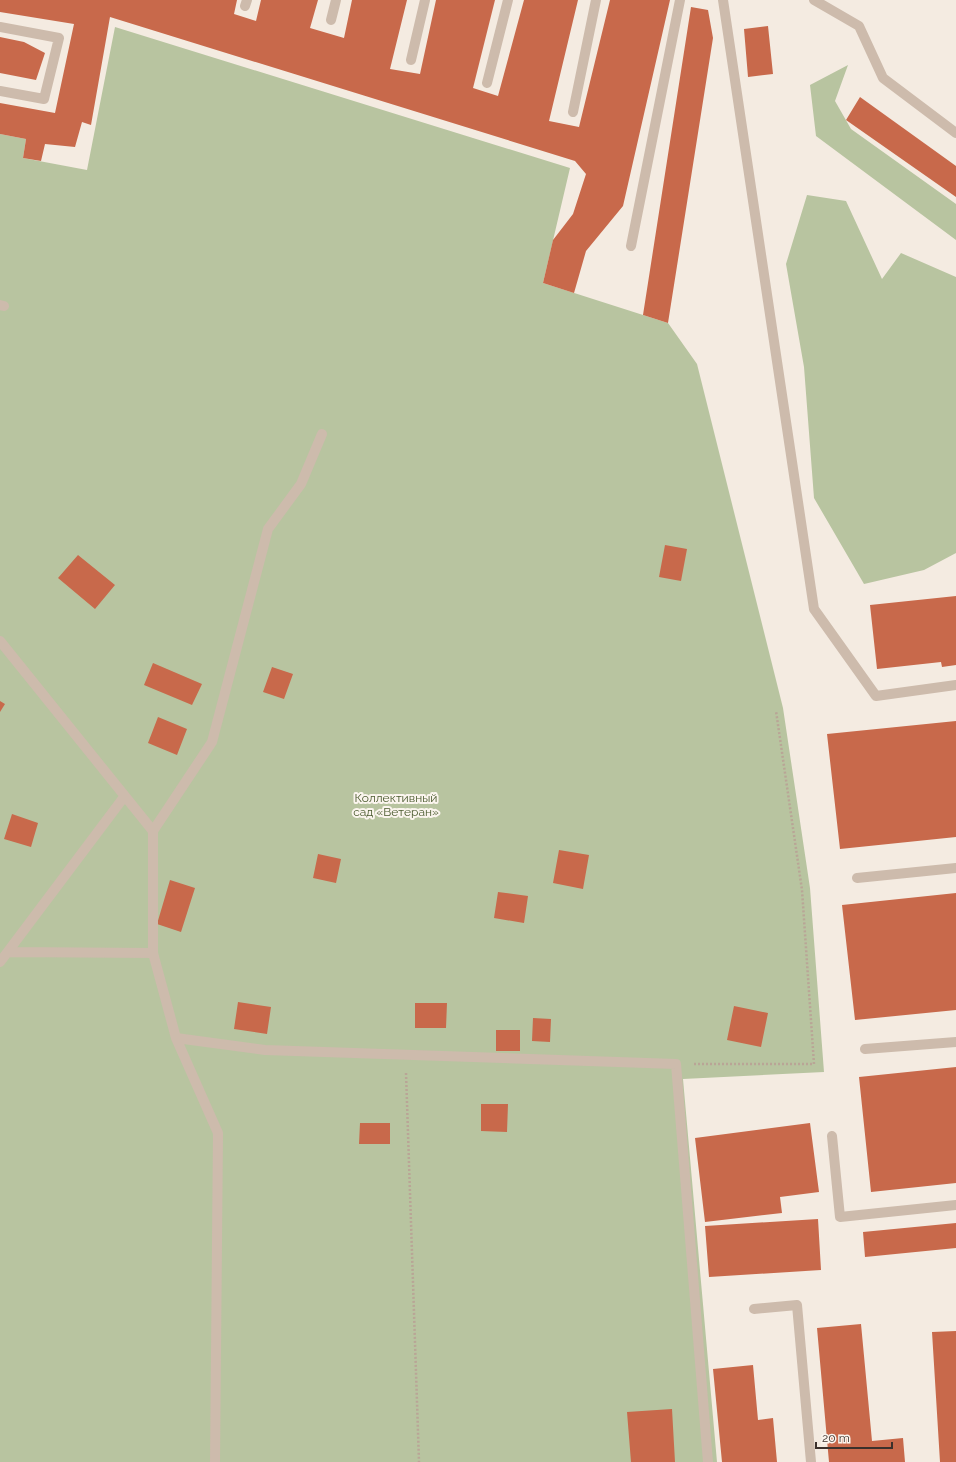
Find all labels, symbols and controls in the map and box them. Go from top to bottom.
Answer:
park label: Коллективный сад «Ветеран» [353,791,439,819]
scale bar [816,1424,892,1450]
text: 20 m [822,1431,850,1445]

